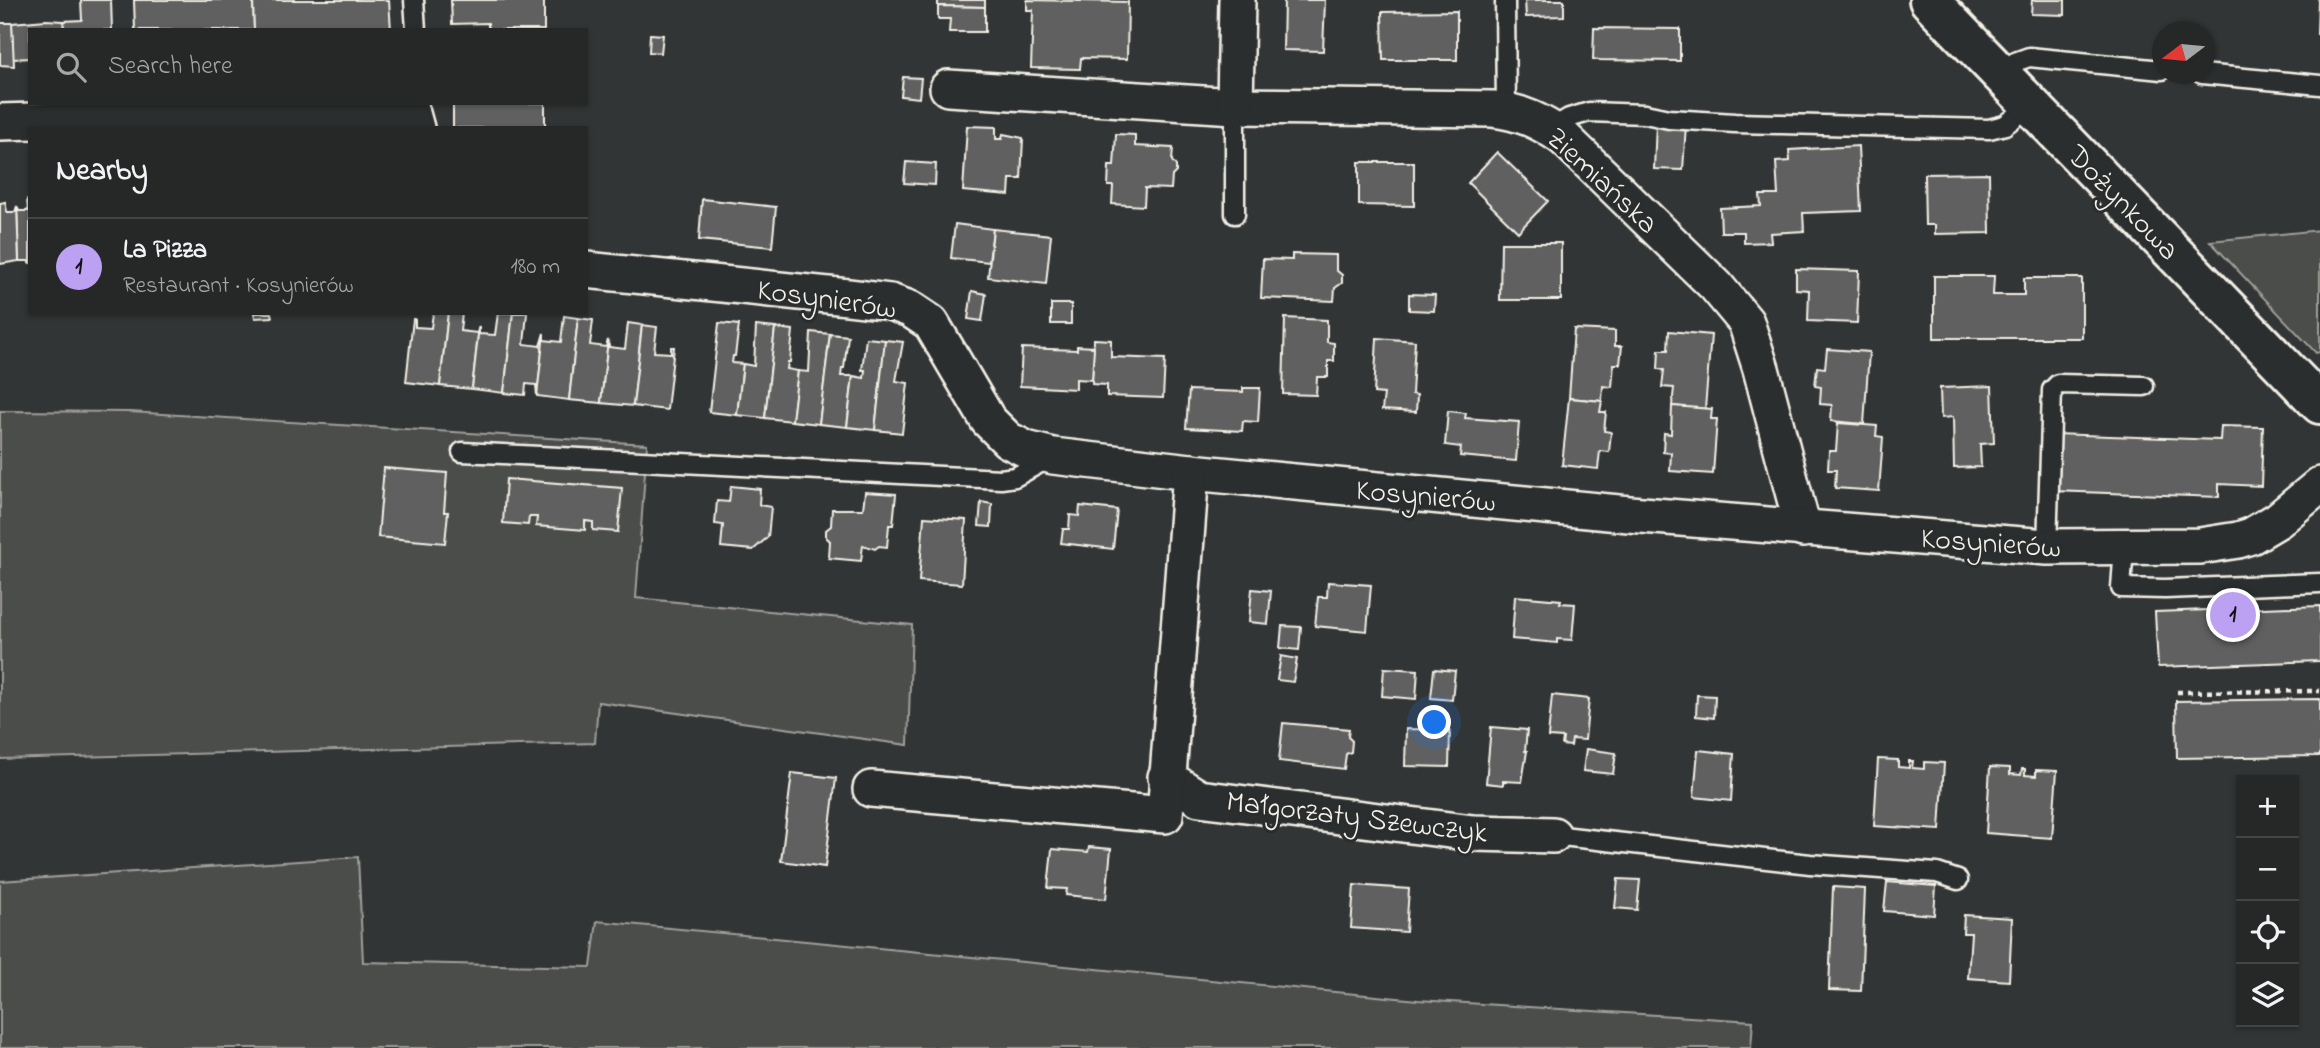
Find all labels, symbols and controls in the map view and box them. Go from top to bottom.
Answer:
north arrow [2152,21,2215,84]
search box [28,28,588,105]
icon: search [52,48,90,86]
text: Search here [108,48,233,86]
street label: Ziemiańska [1535,118,1667,246]
street label: Dożynkowa [2055,135,2188,272]
text: Nearby [56,150,148,194]
text: La Pizza [123,232,207,270]
text: 1 [75,251,83,284]
text: 180 m [511,251,560,284]
street label: Kosynierów [754,269,899,333]
text: Restaurant · Kosynierów [123,270,354,303]
street label: Kosynierów [1354,470,1498,526]
street label: Kosynierów [1919,518,2062,572]
pin: 1 [2210,589,2256,641]
your location [1417,705,1451,739]
map controls [2236,775,2299,1027]
button: + [2236,775,2299,838]
street label: Małgorzaty Szewczyk [1223,781,1491,857]
button: − [2236,838,2299,901]
button: locate [2236,901,2299,964]
button: layers [2236,964,2299,1027]

